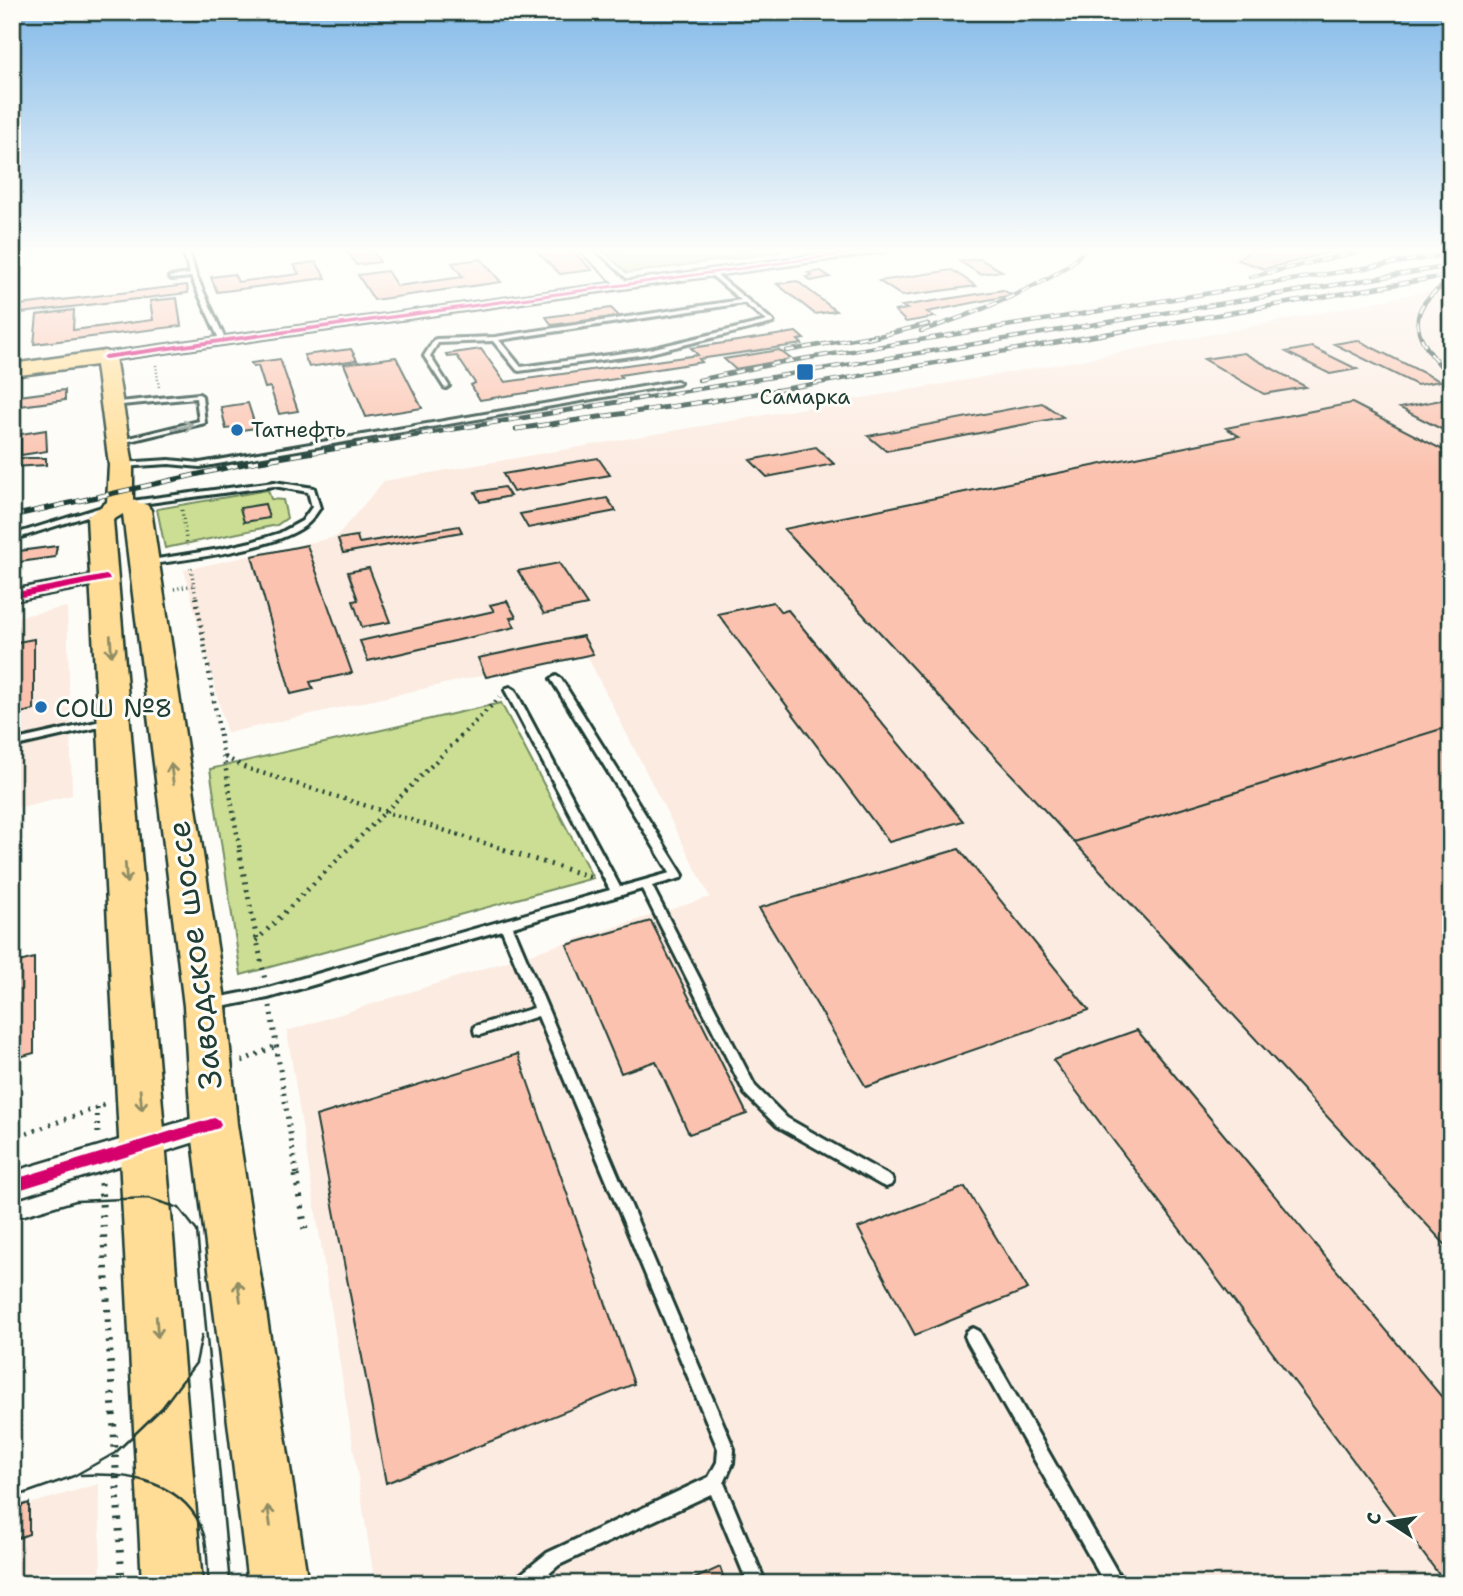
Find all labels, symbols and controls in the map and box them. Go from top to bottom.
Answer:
marker: Самарка [795,362,815,382]
place label: Самарка [760,383,850,411]
place label: Татнефть [251,416,346,444]
one-way arrow [172,420,194,433]
marker: Татнефть [229,422,245,438]
one-way arrow [105,634,118,657]
place label: СОШ №8 [55,690,173,725]
marker: СОШ №8 [33,699,49,715]
one-way arrow [166,763,179,785]
street label: Заводское шоссе [156,818,232,1092]
one-way arrow [120,861,133,884]
one-way arrow [134,1088,147,1111]
one-way arrow [232,1280,245,1302]
one-way arrow [150,1315,163,1338]
north arrow [1354,1488,1424,1558]
one-way arrow [262,1505,275,1528]
text: С [1360,1510,1387,1527]

